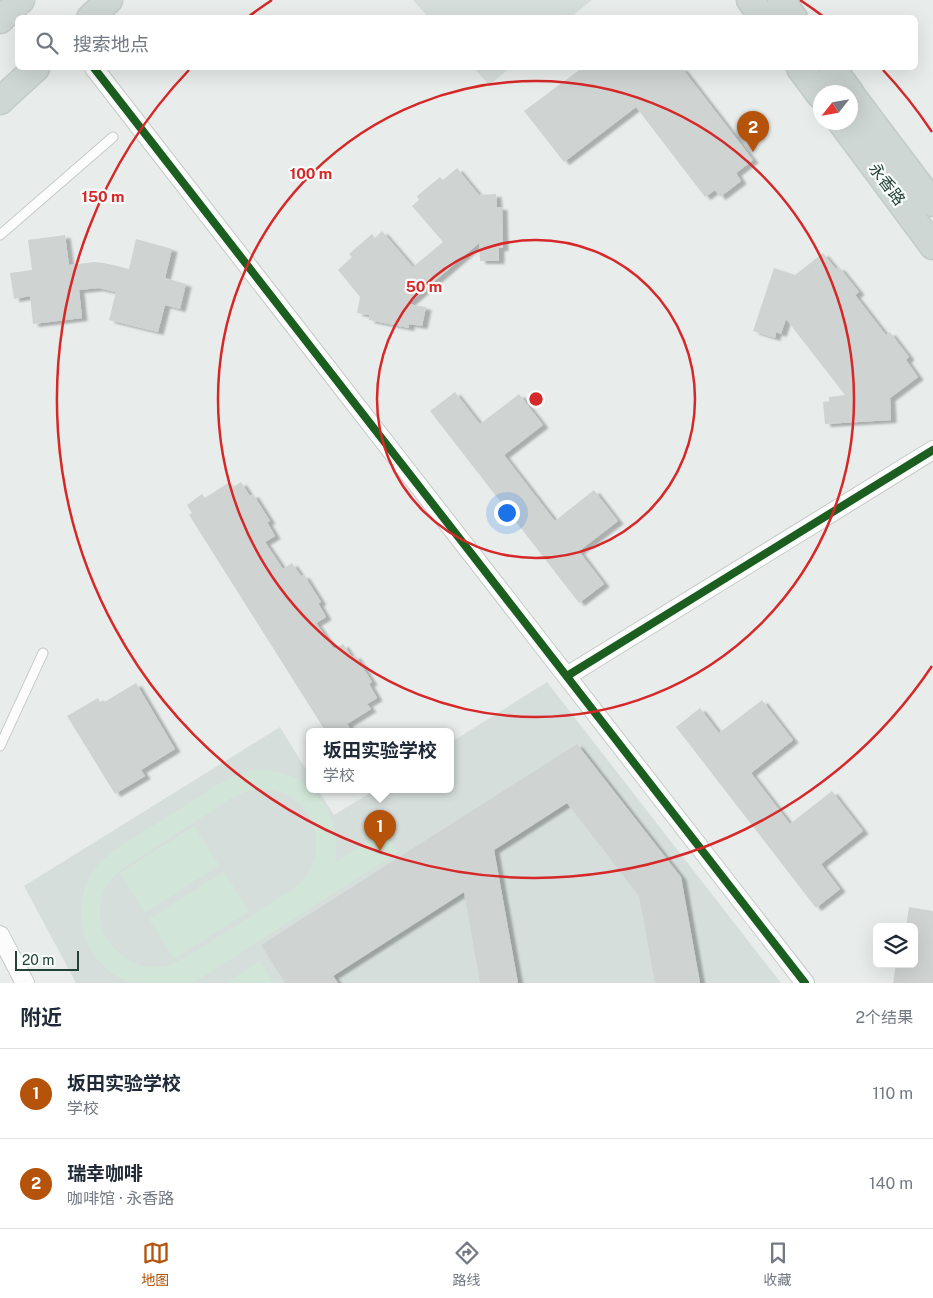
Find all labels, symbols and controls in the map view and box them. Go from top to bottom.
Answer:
search box [15,15,918,70]
icon: search [33,29,61,57]
text: 搜索地点 [73,33,149,55]
north arrow [813,85,858,130]
pin: 2 [737,111,769,152]
street label: 永香路 [865,159,909,209]
text: 100 m [290,165,332,182]
text: 150 m [81,188,125,205]
text: 50 m [406,278,442,295]
centre of rings [527,390,545,408]
your location [494,500,520,526]
popup [306,728,454,793]
text: 坂田实验学校 [323,739,437,761]
text: 学校 [323,766,355,785]
pin: 1 [364,810,396,851]
map controls [873,923,918,968]
button: layers [873,923,918,968]
scale bar [15,948,79,971]
text: 20 m [22,952,54,968]
text: 附近 [20,1005,62,1030]
text: 2个结果 [855,1008,913,1027]
text: 坂田实验学校 [67,1072,181,1094]
text: 1 [33,1084,39,1103]
text: 110 m [872,1084,913,1103]
text: 学校 [67,1099,99,1118]
text: 瑞幸咖啡 [67,1162,143,1184]
text: 2 [31,1174,41,1193]
text: 140 m [869,1174,913,1193]
text: 咖啡馆 · 永香路 [67,1189,174,1208]
tab: 地图 [142,1239,170,1289]
tab: 路线 [453,1239,481,1289]
tab: 收藏 [764,1239,792,1289]

